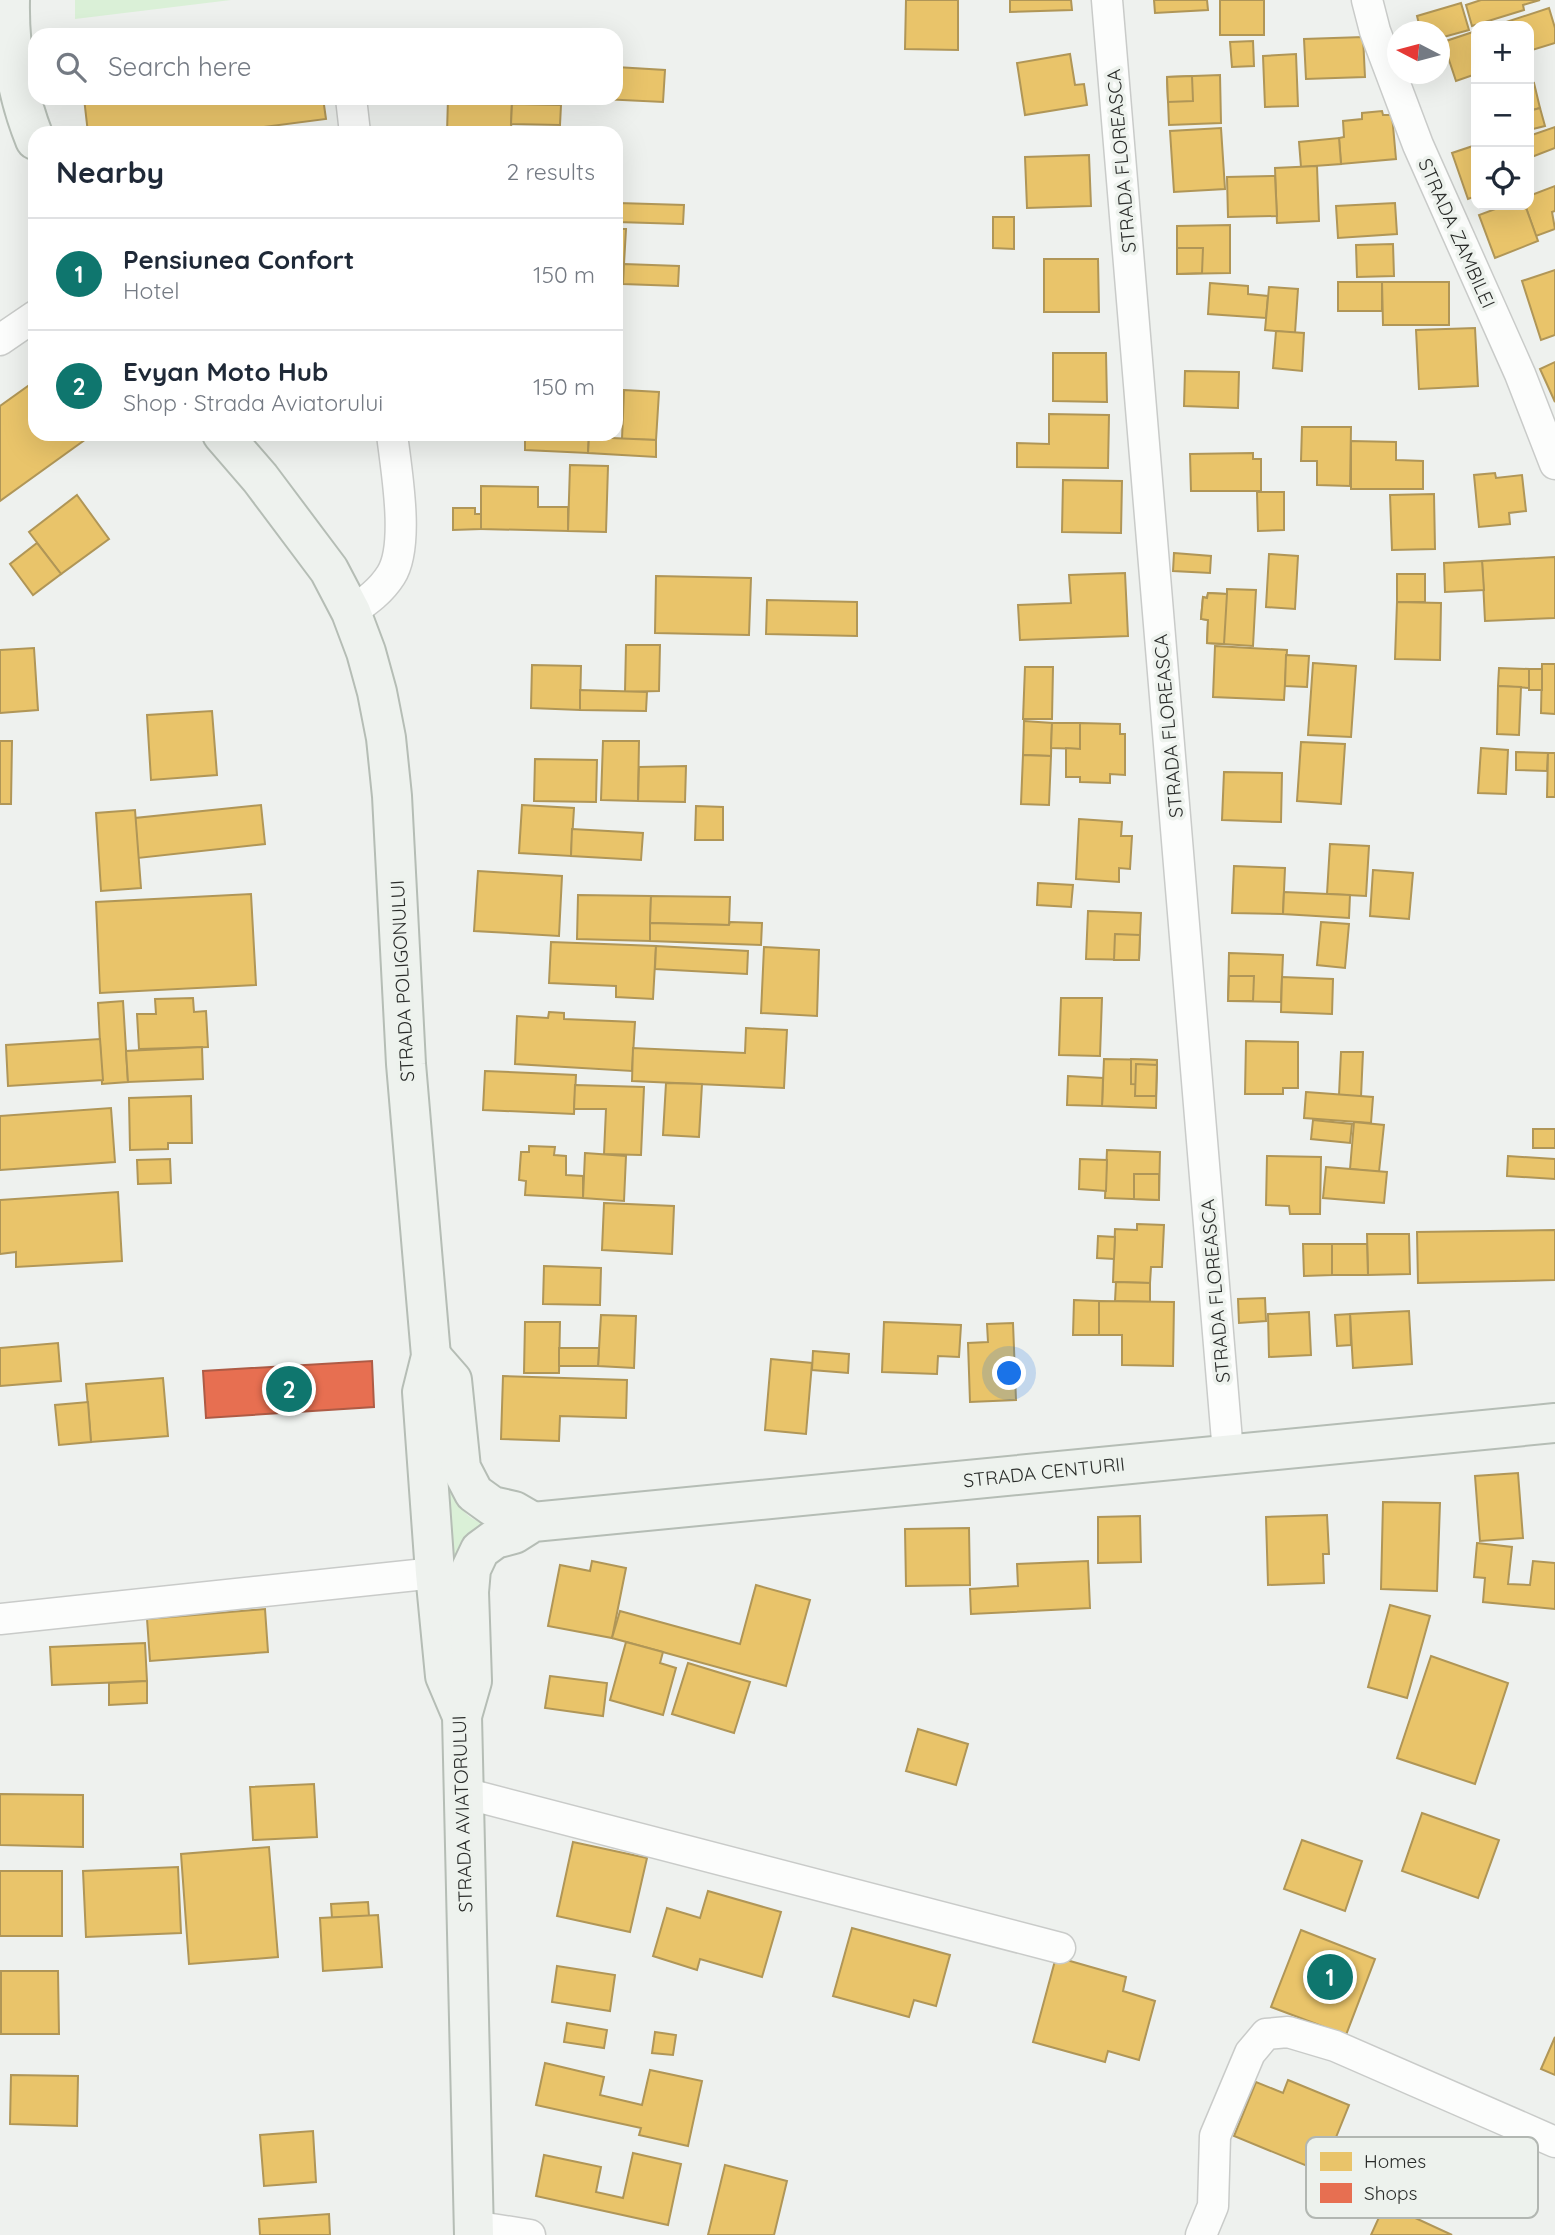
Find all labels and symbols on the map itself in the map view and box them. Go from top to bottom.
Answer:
north arrow [1387,21,1450,84]
street label: STRADA FLOREASCA [1101,68,1141,254]
street label: STRADA ZAMBILEI [1413,154,1501,312]
street label: STRADA FLOREASCA [1148,633,1188,819]
street label: STRADA POLIGONULUI [385,879,419,1083]
street label: STRADA FLOREASCA [1195,1198,1235,1384]
your location [992,1356,1026,1390]
pin: 2 [266,1363,312,1415]
street label: STRADA CENTURII [962,1452,1126,1492]
street label: STRADA AVIATORULUI [447,1715,477,1913]
pin: 1 [1307,1951,1353,2003]
legend [1306,2137,1538,2218]
text: Homes [1364,2149,1426,2173]
text: Shops [1364,2181,1417,2205]

